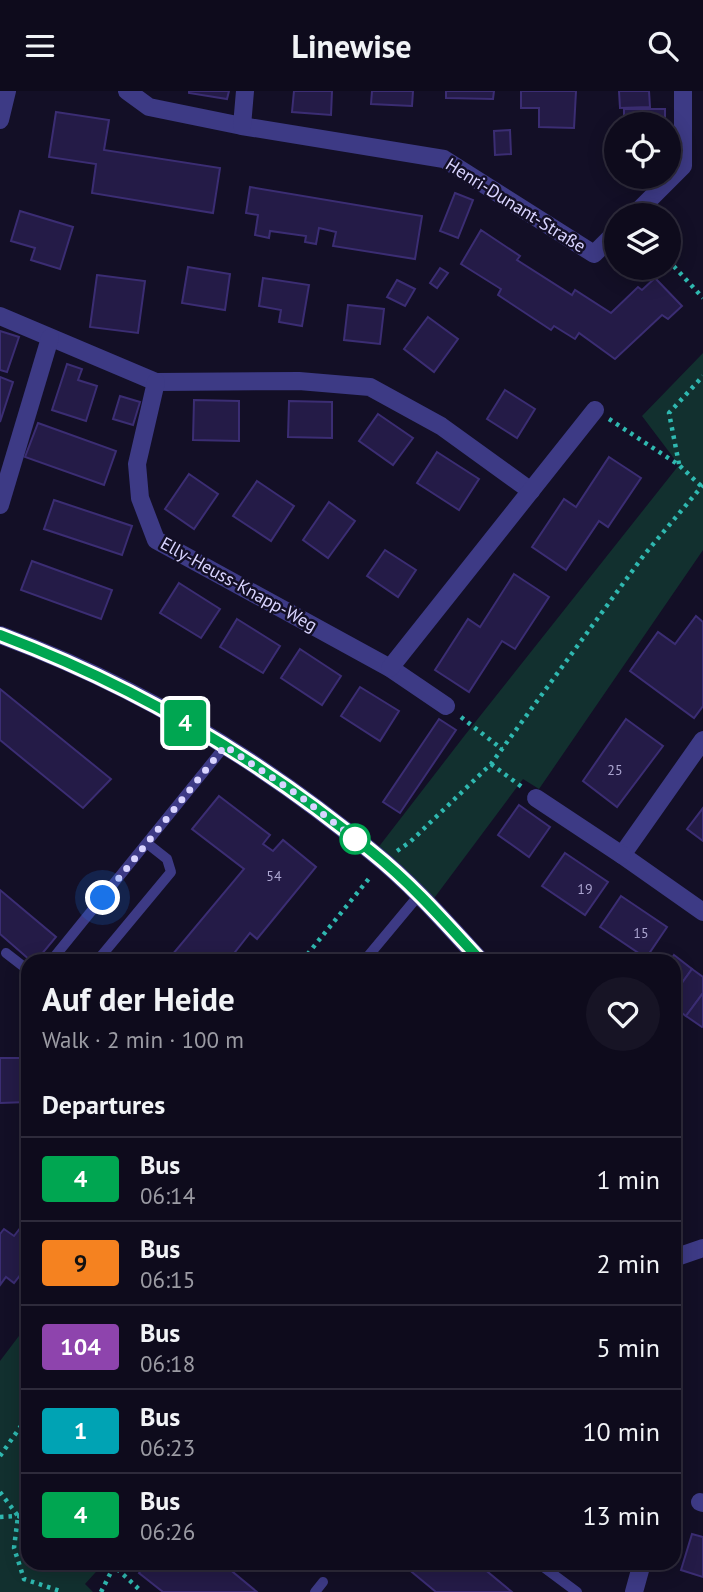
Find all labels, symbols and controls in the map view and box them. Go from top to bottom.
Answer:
text: Linewise [291,25,412,67]
icon: menu [21,27,59,65]
icon: search [644,27,682,65]
map controls [604,112,681,280]
button: locate [604,112,681,189]
street label: Henri-Dunant-Straße [442,153,590,257]
button: layers [604,203,681,280]
street label: Elly-Heuss-Knapp-Weg [157,531,321,637]
line badge: 4 [162,700,208,746]
text: 4 [178,707,192,738]
house number: 25 [607,761,623,779]
unlabelled marker [340,824,370,854]
house number: 54 [266,867,282,885]
your location [85,880,120,915]
house number: 19 [577,880,593,898]
house number: 15 [633,924,649,942]
text: Auf der Heide [42,977,235,1020]
button: heart [586,977,660,1051]
text: Walk · 2 min · 100 m [42,1025,244,1054]
text: Departures [42,1088,165,1121]
text: Bus [140,1148,180,1181]
text: 4 [74,1163,87,1194]
text: 1 min [597,1163,660,1196]
text: 06:14 [140,1181,195,1210]
text: Bus [140,1232,180,1265]
text: 9 [74,1247,87,1278]
text: 2 min [597,1247,660,1280]
text: 06:15 [140,1265,195,1294]
text: Bus [140,1316,180,1349]
text: 104 [60,1331,101,1362]
text: 5 min [597,1331,660,1364]
text: 06:18 [140,1349,195,1378]
text: Bus [140,1400,180,1433]
text: 1 [74,1415,87,1446]
text: 10 min [582,1415,660,1448]
text: 06:23 [140,1433,195,1462]
text: Bus [140,1484,180,1517]
text: 4 [74,1499,87,1530]
text: 13 min [582,1499,660,1532]
text: 06:26 [140,1517,195,1546]

